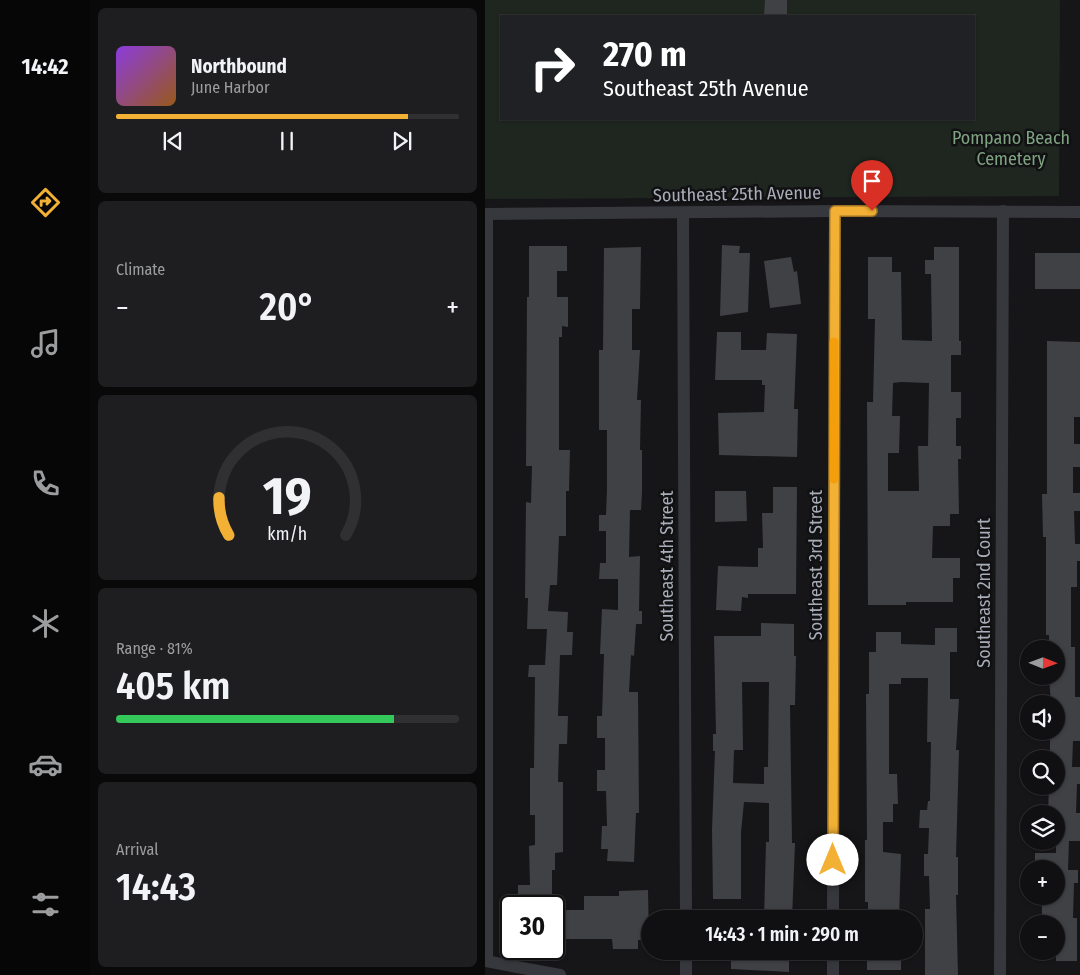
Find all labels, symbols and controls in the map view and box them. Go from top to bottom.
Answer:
text: 270 m [603,33,687,75]
icon: right [520,35,585,100]
text: 14:42 [22,53,68,80]
text: Northbound [191,55,287,78]
text: Southeast 25th Avenue [603,75,809,102]
text: June Harbor [191,78,269,97]
icon: previous [159,127,187,155]
icon: pause [273,127,301,155]
icon: next [388,127,416,155]
park label: Pompano Beach Cemetery [952,127,1070,170]
pin [851,160,893,211]
icon: arrive [858,167,886,195]
street label: Southeast 25th Avenue [653,182,821,206]
icon: directions [28,185,63,220]
text: Climate [116,260,165,279]
text: 20° [260,284,315,330]
text: − [116,291,129,324]
text: + [446,291,459,324]
icon: music [28,326,63,361]
text: 19 [263,465,312,528]
icon: phone [28,466,63,501]
street label: Southeast 4th Street [656,490,678,641]
street label: Southeast 3rd Street [805,490,827,640]
street label: Southeast 2nd Court [973,518,995,668]
text: km/h [268,523,307,545]
icon: climate [28,606,63,641]
text: Range · 81% [116,639,193,658]
north arrow [1020,640,1065,685]
map controls [1020,640,1065,960]
text: 405 km [116,663,230,709]
button: sound [1020,695,1065,740]
icon: car [28,747,63,782]
button: search [1020,750,1065,795]
button: layers [1020,805,1065,850]
position arrow [806,833,858,885]
text: Arrival [116,840,158,859]
button: + [1020,860,1065,905]
text: 14:43 [116,864,196,910]
icon: filters [28,887,63,922]
speed limit sign: 30 [500,895,565,960]
button: − [1020,915,1065,960]
text: 14:43 · 1 min · 290 m [705,923,859,946]

